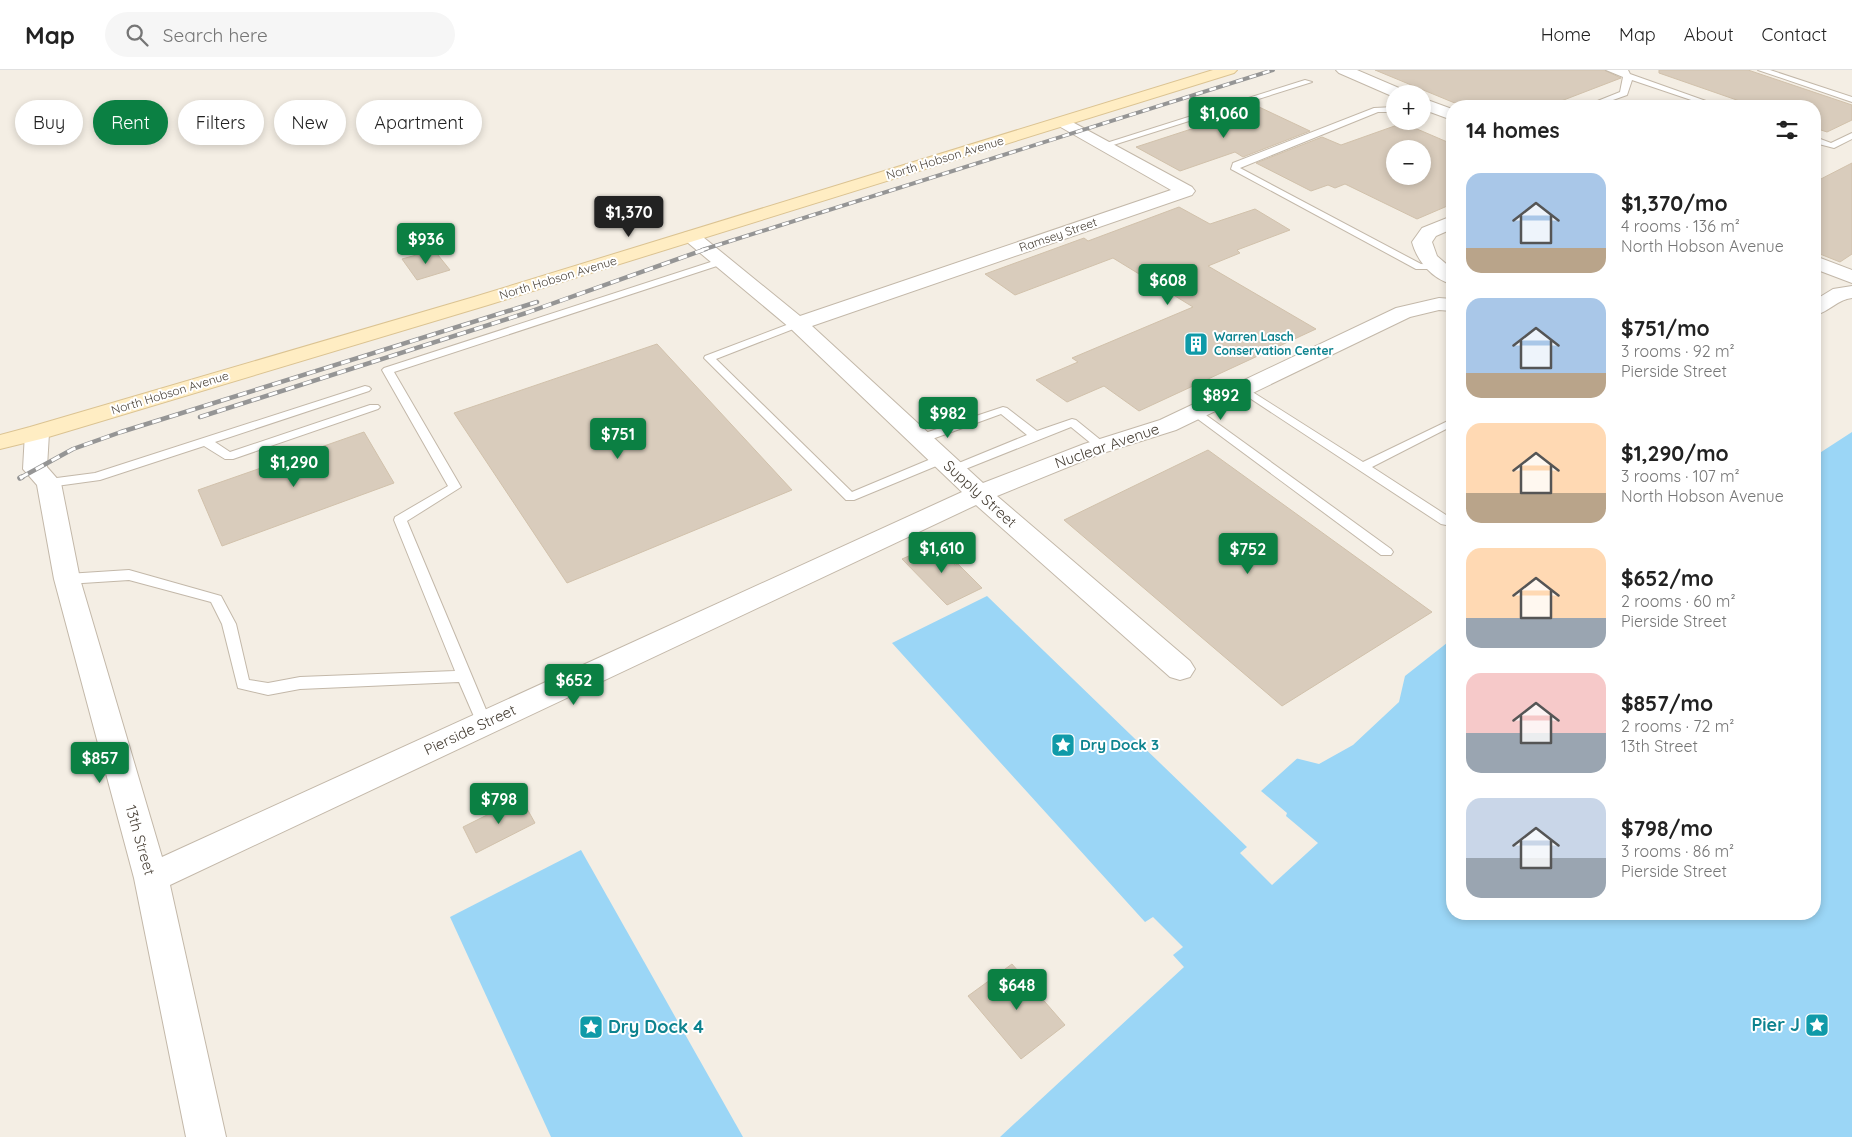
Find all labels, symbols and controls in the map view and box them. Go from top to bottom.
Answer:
search box [105,12,455,57]
text: Map [25,20,75,50]
icon: search [123,21,151,49]
text: Search here [163,23,268,47]
text: Home [1541,23,1591,46]
text: Map [1619,23,1656,46]
text: About [1684,23,1734,46]
text: Contact [1762,23,1827,46]
map controls [1386,85,1431,185]
button: + [1386,85,1431,130]
pin: $1,060 [1183,97,1265,139]
chip: Buy [15,100,83,145]
chip: Rent [93,100,168,145]
chip: Filters [178,100,264,145]
chip: New [274,100,346,145]
chip: Apartment [356,100,482,145]
text: $1,060 [1200,103,1248,123]
icon: filters [1773,116,1801,144]
text: 14 homes [1466,117,1560,143]
street label: North Hobson Avenue [884,132,1006,183]
button: − [1386,140,1431,185]
text: $1,370/mo [1621,190,1728,216]
icon: home [1506,193,1566,253]
pin: $1,370 [588,196,670,238]
text: $1,370 [605,202,653,222]
street label: Ramsey Street [1017,214,1099,255]
text: 4 rooms · 136 m² [1621,216,1740,236]
pin: $936 [396,222,456,265]
text: $936 [408,229,444,249]
text: North Hobson Avenue [1621,236,1784,256]
street label: North Hobson Avenue [497,252,619,303]
pin: $608 [1138,264,1198,306]
text: $608 [1150,270,1187,290]
text: $751/mo [1621,315,1710,341]
icon: home [1506,318,1566,378]
place label: Warren Lasch Conservation Center [1214,329,1334,358]
building icon: Warren Lasch Conservation Center [1183,331,1209,357]
text: 3 rooms · 92 m² [1621,341,1735,361]
text: Pierside Street [1621,361,1727,381]
street label: North Hobson Avenue [109,367,231,418]
pin: $892 [1191,378,1251,421]
text: $892 [1203,385,1239,405]
pin: $982 [918,396,978,439]
text: $982 [930,403,966,423]
pin: $751 [588,418,648,460]
street label: Nuclear Avenue [1052,419,1162,472]
text: $751 [601,424,635,444]
text: $1,290/mo [1621,440,1729,466]
icon: home [1506,443,1566,503]
pin: $1,290 [253,446,335,488]
text: $1,290 [270,452,318,472]
street label: Supply Street [940,456,1021,531]
text: 3 rooms · 107 m² [1621,466,1740,486]
text: North Hobson Avenue [1621,486,1784,506]
pin: $1,610 [901,532,983,574]
pin: $752 [1218,532,1278,575]
text: $1,610 [920,538,964,558]
text: $752 [1230,539,1266,559]
text: $652/mo [1621,565,1714,591]
icon: home [1506,568,1566,628]
text: 2 rooms · 60 m² [1621,591,1735,611]
text: Pierside Street [1621,611,1727,631]
pin: $652 [544,664,604,706]
text: $652 [556,670,592,690]
text: $857/mo [1621,690,1713,716]
icon: home [1506,693,1566,753]
street label: Pierside Street [421,700,519,759]
text: 2 rooms · 72 m² [1621,716,1734,736]
place icon: Dry Dock 3 [1050,732,1076,758]
place label: Dry Dock 3 [1080,735,1159,754]
text: 13th Street [1621,736,1698,756]
pin: $857 [70,742,130,784]
text: $857 [82,748,118,768]
pin: $798 [469,782,529,825]
text: $798 [481,789,517,809]
street label: 13th Street [121,803,160,877]
text: $798/mo [1621,815,1713,841]
icon: home [1506,818,1566,878]
text: 3 rooms · 86 m² [1621,841,1734,861]
text: Pierside Street [1621,861,1727,881]
pin: $648 [987,968,1047,1011]
text: $648 [999,975,1035,995]
place icon: Pier J [1804,1012,1830,1038]
place label: Pier J [1751,1013,1800,1036]
place icon: Dry Dock 4 [578,1014,604,1040]
place label: Dry Dock 4 [608,1015,704,1038]

